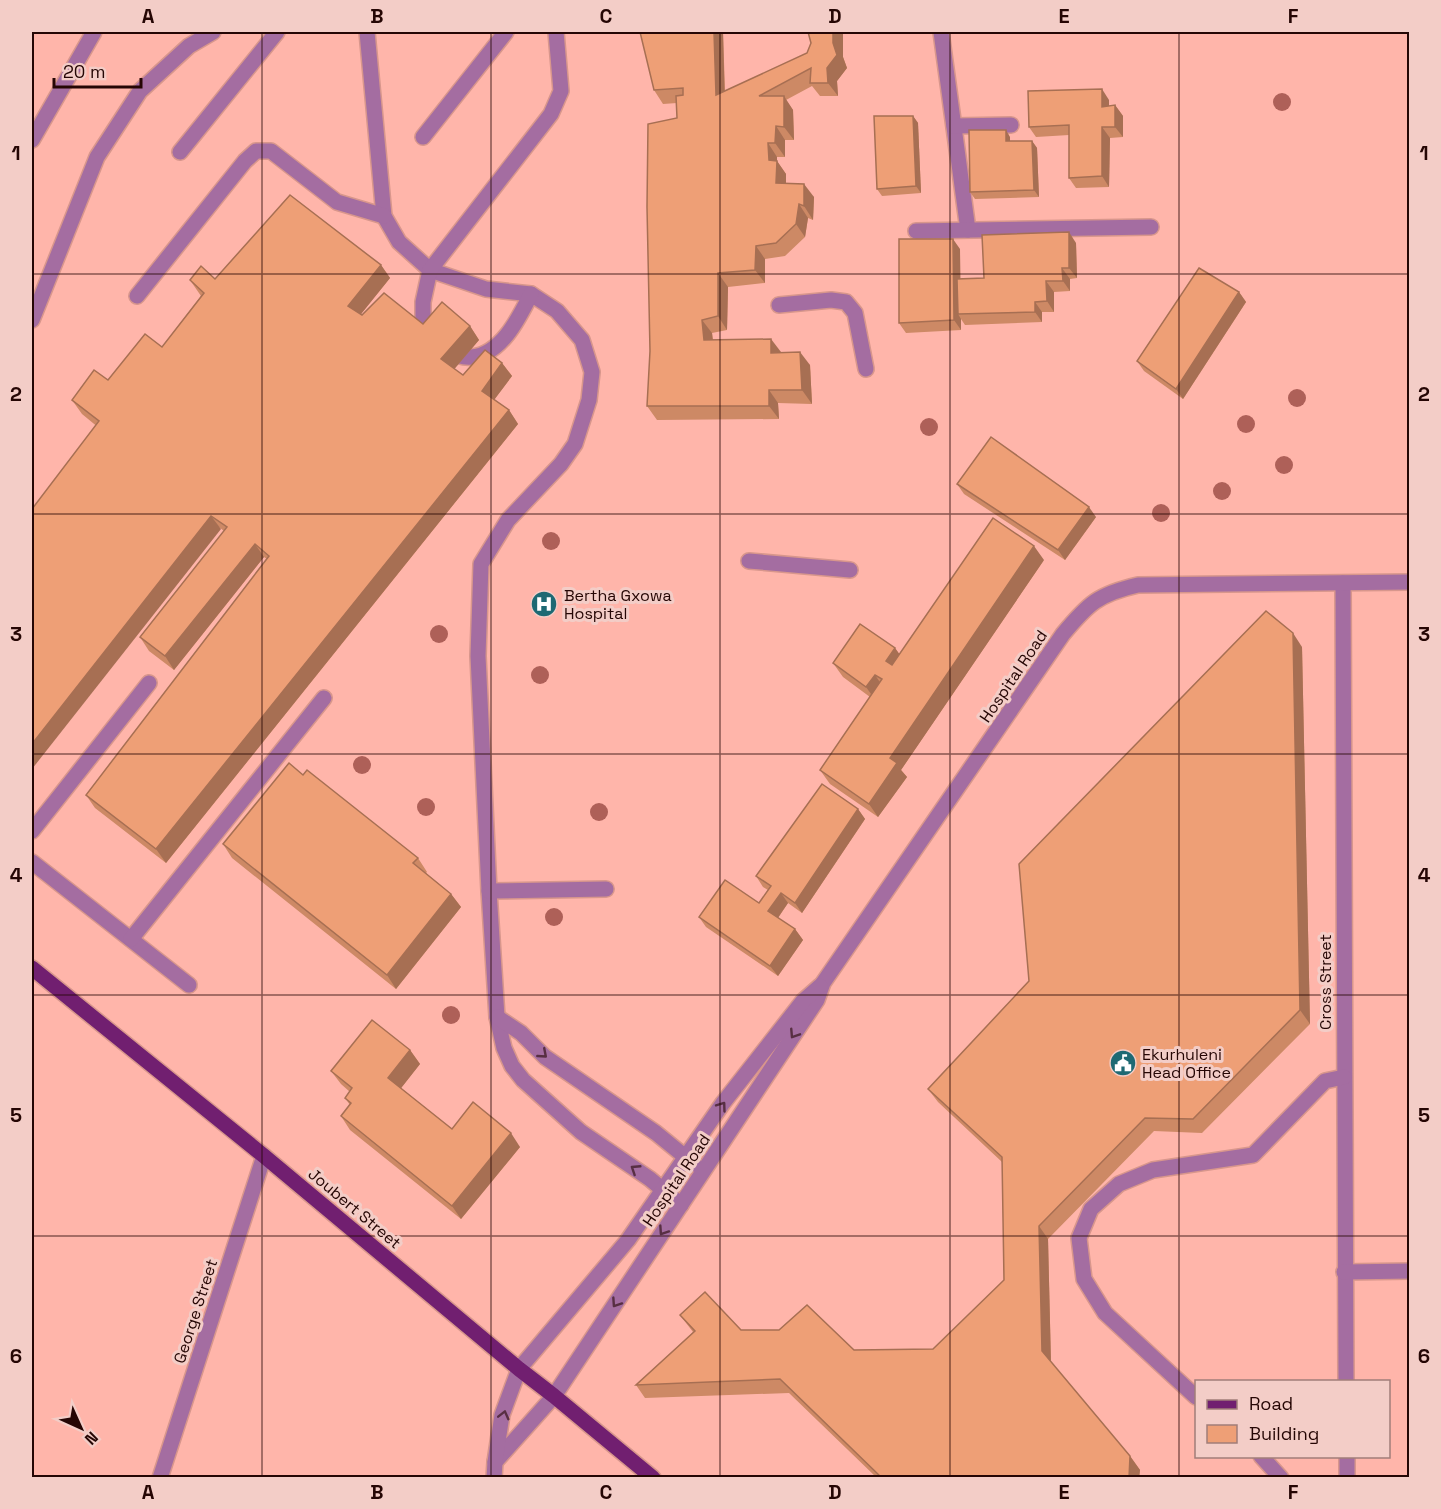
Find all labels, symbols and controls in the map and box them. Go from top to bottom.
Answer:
text: A [142,3,155,29]
text: B [370,3,384,29]
text: C [600,3,613,29]
text: D [828,3,842,29]
text: E [1058,3,1070,29]
text: F [1288,3,1299,29]
scale bar [54,51,141,89]
text: 20 m [63,60,106,83]
text: 1 [11,140,21,166]
text: 1 [1419,140,1429,166]
text: 2 [10,381,22,407]
text: 2 [1418,381,1430,407]
place label: Bertha Gxowa Hospital [564,585,672,624]
hospital icon: Bertha Gxowa Hospital [529,589,559,619]
text: 3 [10,621,22,647]
text: 3 [1418,621,1430,647]
street label: Hospital Road [975,626,1052,726]
text: 4 [10,862,23,888]
text: 4 [1418,862,1431,888]
street label: Cross Street [1315,934,1336,1030]
one-way arrow [791,1027,802,1038]
place label: Ekurhuleni Head Office [1142,1044,1231,1083]
one-way arrow [536,1047,546,1058]
public building icon: Ekurhuleni Head Office [1108,1048,1138,1078]
one-way arrow [715,1101,726,1112]
text: 5 [10,1102,22,1128]
text: 5 [1418,1102,1430,1128]
street label: Hospital Road [638,1130,715,1230]
street label: Joubert Street [304,1163,405,1253]
one-way arrow [630,1166,641,1177]
one-way arrow [659,1225,671,1235]
street label: George Street [169,1256,222,1366]
one-way arrow [611,1297,623,1307]
text: 6 [10,1343,22,1369]
text: 6 [1418,1343,1430,1369]
legend [1195,1380,1390,1458]
text: Road [1249,1392,1293,1415]
north arrow [51,1398,111,1458]
one-way arrow [496,1410,509,1420]
text: Building [1249,1422,1319,1445]
text: N [80,1427,102,1449]
text: A [142,1479,155,1505]
text: B [370,1479,384,1505]
text: C [600,1479,613,1505]
text: D [828,1479,842,1505]
text: E [1058,1479,1070,1505]
text: F [1288,1479,1299,1505]

